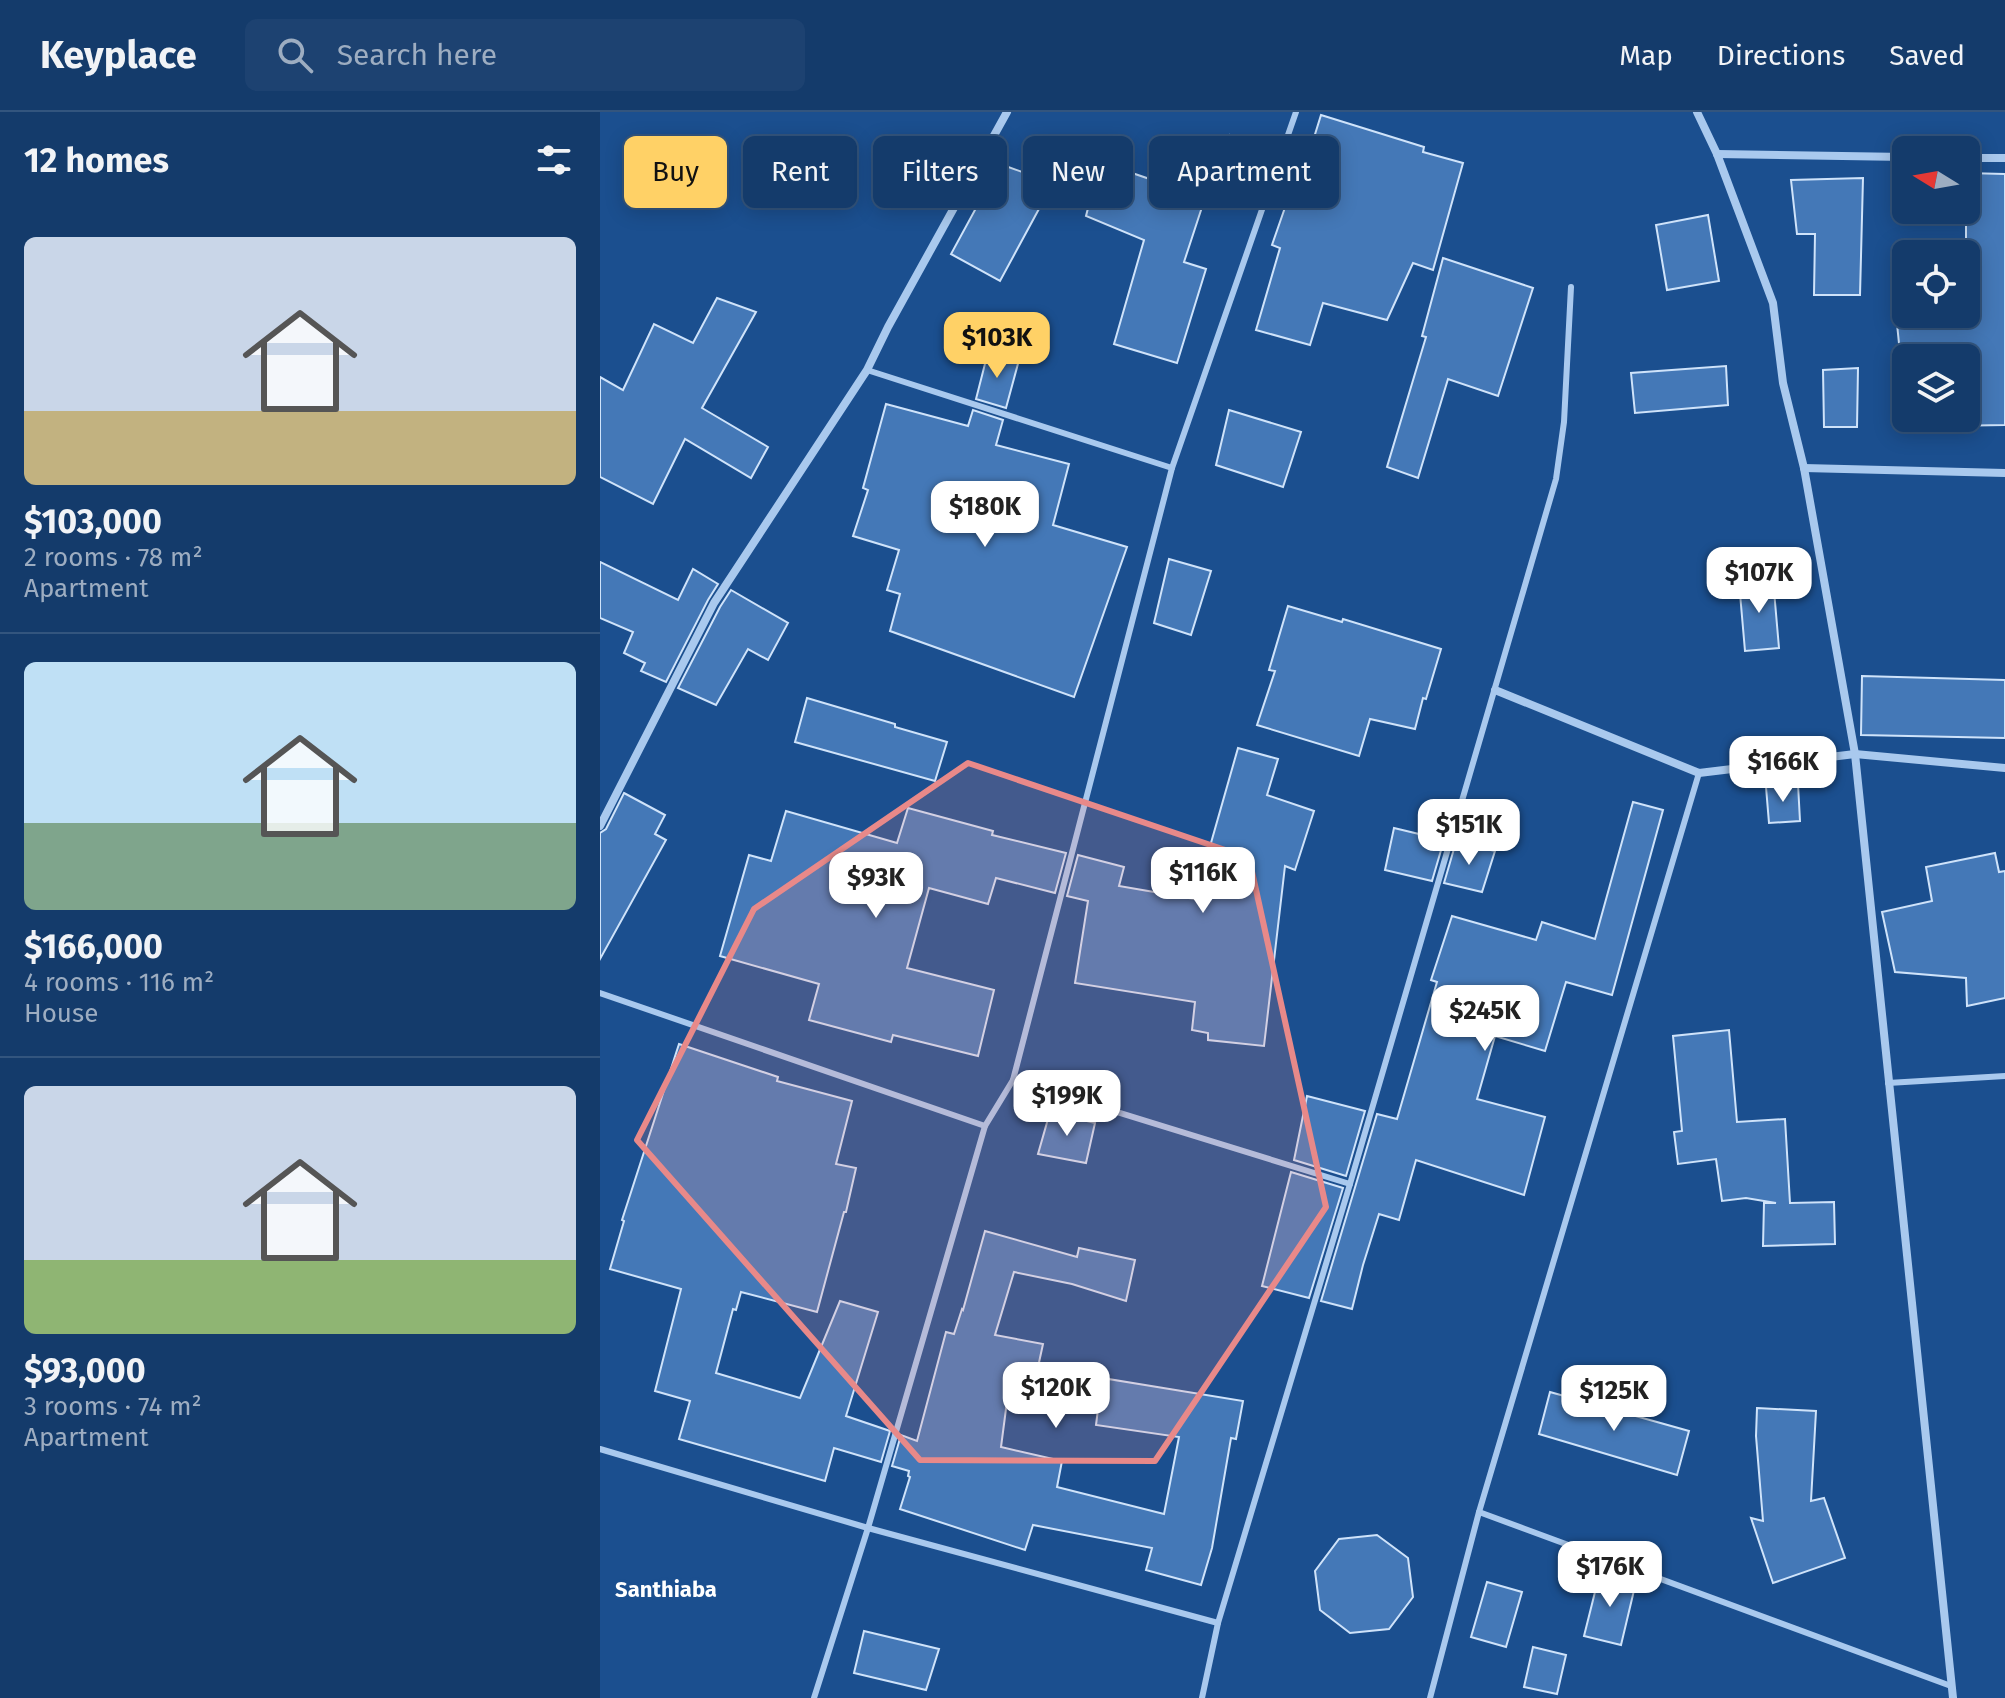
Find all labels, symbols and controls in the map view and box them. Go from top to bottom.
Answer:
search box [245,19,805,91]
text: Keyplace [40,32,197,78]
icon: search [273,33,317,77]
text: Search here [337,37,497,73]
text: Map [1619,39,1673,72]
text: Directions [1717,39,1845,72]
text: Saved [1889,39,1965,72]
chip: Buy [624,136,727,208]
chip: Rent [743,136,857,208]
chip: Filters [873,136,1007,208]
chip: New [1023,136,1133,208]
chip: Apartment [1149,136,1339,208]
north arrow [1892,136,1980,224]
map controls [1892,136,1980,432]
icon: filters [532,138,576,182]
text: 12 homes [24,140,169,181]
button: locate [1892,240,1980,328]
icon: home [228,289,372,433]
pin: $103K [941,312,1053,380]
text: $103K [962,322,1032,353]
button: layers [1892,344,1980,432]
pin: $180K [929,481,1041,549]
text: $180K [949,491,1021,522]
text: $103,000 [24,501,162,542]
text: 2 rooms · 78 m² [24,542,203,573]
pin: $107K [1703,547,1815,615]
text: $107K [1725,557,1793,588]
text: Apartment [24,573,149,604]
icon: home [228,714,372,858]
pin: $166K [1727,736,1839,804]
text: $166K [1747,746,1819,777]
pin: $151K [1413,799,1525,867]
text: $151K [1436,809,1502,840]
pin: $116K [1147,847,1259,915]
pin: $93K [829,852,923,920]
text: $116K [1169,857,1237,888]
text: $93K [847,862,905,893]
text: $166,000 [24,926,163,967]
text: 4 rooms · 116 m² [24,967,214,998]
pin: $245K [1429,985,1541,1053]
text: $245K [1449,995,1521,1026]
text: House [24,998,98,1029]
pin: $199K [1011,1070,1123,1138]
text: $199K [1032,1080,1102,1111]
icon: home [228,1138,372,1282]
text: $93,000 [24,1350,146,1391]
pin: $120K [1000,1362,1112,1430]
pin: $125K [1558,1365,1670,1433]
text: $120K [1021,1372,1091,1403]
text: $125K [1579,1375,1649,1406]
text: 3 rooms · 74 m² [24,1391,202,1422]
text: Apartment [24,1422,149,1453]
pin: $176K [1554,1541,1666,1609]
text: $176K [1576,1551,1644,1582]
district label: Santhiaba [615,1576,717,1603]

